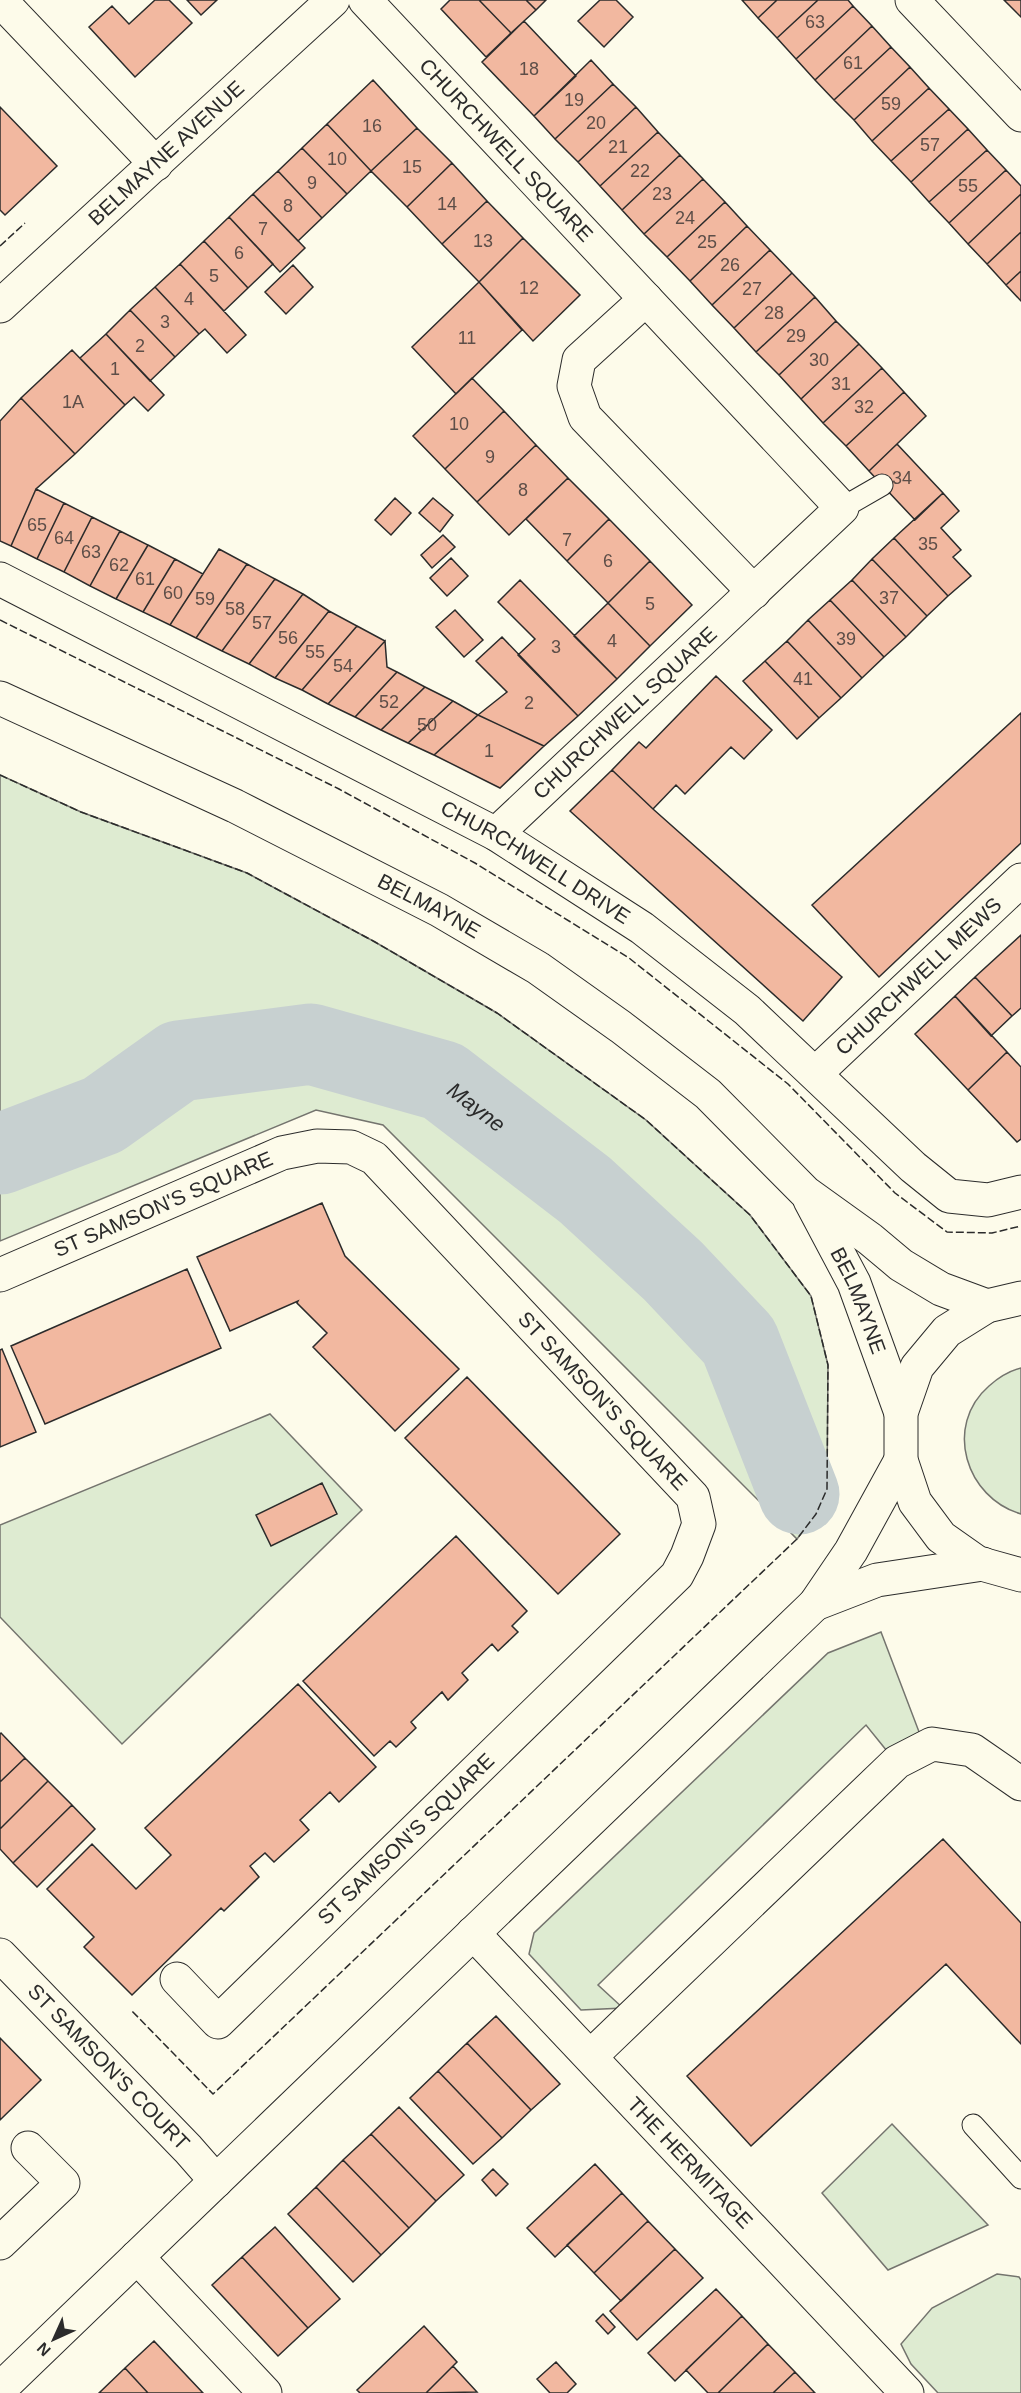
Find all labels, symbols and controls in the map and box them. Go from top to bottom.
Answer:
house number: 63 [805,12,825,32]
house number: 61 [843,53,863,73]
street label: CHURCHWELL SQUARE [415,54,598,246]
house number: 18 [519,59,539,79]
street label: BELMAYNE AVENUE [84,76,248,230]
house number: 19 [564,90,584,110]
house number: 59 [881,94,901,114]
house number: 20 [586,113,606,133]
house number: 16 [362,116,382,136]
house number: 57 [920,135,940,155]
house number: 21 [608,137,628,157]
house number: 10 [327,149,347,169]
house number: 15 [402,157,422,177]
house number: 22 [630,161,650,181]
house number: 9 [307,173,317,193]
house number: 55 [958,176,978,196]
house number: 23 [652,184,672,204]
house number: 14 [437,194,457,214]
house number: 8 [283,196,293,216]
house number: 24 [675,208,695,228]
house number: 7 [258,219,268,239]
house number: 13 [473,231,493,251]
house number: 25 [697,232,717,252]
house number: 6 [234,243,244,263]
house number: 26 [720,255,740,275]
house number: 5 [209,266,219,286]
house number: 12 [519,278,539,298]
house number: 27 [742,279,762,299]
house number: 4 [184,289,194,309]
house number: 28 [764,303,784,323]
house number: 3 [160,312,170,332]
house number: 29 [786,326,806,346]
house number: 11 [458,328,476,348]
house number: 2 [135,336,145,356]
house number: 30 [809,350,829,370]
house number: 1 [110,359,120,379]
house number: 31 [831,374,851,394]
house number: 1A [62,392,84,412]
house number: 32 [854,397,874,417]
house number: 10 [449,414,469,434]
house number: 9 [485,447,495,467]
house number: 34 [892,468,912,488]
house number: 8 [518,480,528,500]
house number: 65 [27,515,47,535]
house number: 64 [54,528,74,548]
house number: 7 [562,530,572,550]
house number: 35 [918,534,938,554]
house number: 63 [81,542,101,562]
house number: 6 [603,551,613,571]
house number: 62 [109,555,129,575]
house number: 61 [135,569,155,589]
house number: 60 [163,583,183,603]
house number: 37 [879,588,899,608]
house number: 59 [195,589,215,609]
house number: 5 [645,594,655,614]
house number: 58 [225,599,245,619]
house number: 57 [252,613,272,633]
street label: CHURCHWELL SQUARE [528,622,721,804]
house number: 56 [278,628,298,648]
house number: 39 [836,629,856,649]
house number: 4 [607,631,617,651]
house number: 3 [551,637,561,657]
house number: 55 [305,642,325,662]
house number: 54 [333,656,353,676]
house number: 41 [793,669,813,689]
house number: 52 [379,692,399,712]
house number: 2 [524,693,534,713]
house number: 50 [417,715,437,735]
house number: 1 [484,741,494,761]
street label: CHURCHWELL DRIVE [437,796,635,928]
street label: BELMAYNE [374,869,485,943]
street label: CHURCHWELL MEWS [831,893,1006,1059]
water label: Mayne [443,1077,510,1137]
street label: ST SAMSON'S SQUARE [50,1146,276,1261]
street label: BELMAYNE [826,1243,891,1357]
street label: ST SAMSON'S SQUARE [514,1307,692,1494]
street label: ST SAMSON'S SQUARE [313,1748,498,1929]
street label: ST SAMSON'S COURT [24,1979,194,2154]
street label: THE HERMITAGE [623,2092,757,2233]
north arrow [24,2309,84,2369]
text: N [34,2339,54,2359]

